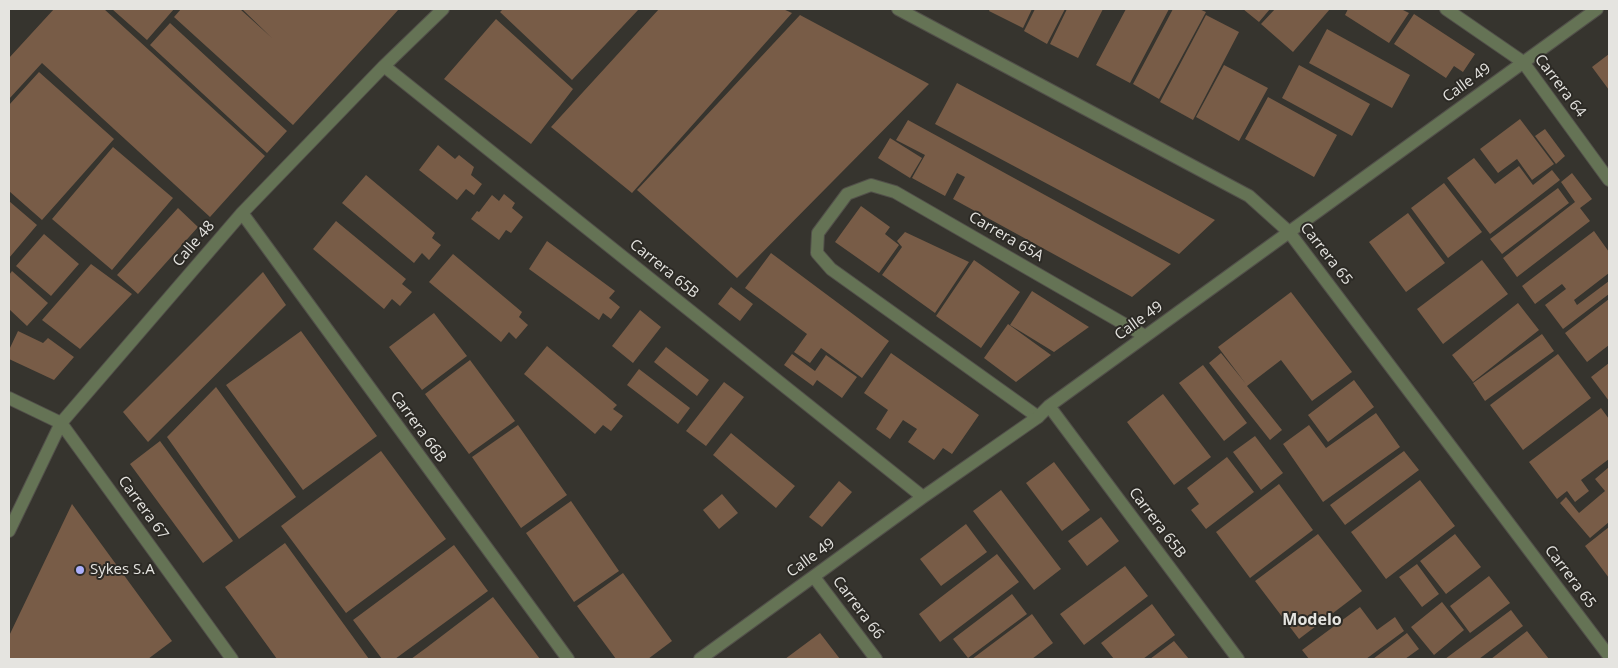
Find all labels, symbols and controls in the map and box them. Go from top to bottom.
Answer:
street label: Carrera 64 [1531,51,1589,121]
street label: Calle 49 [1440,60,1494,106]
street label: Carrera 65A [965,208,1047,266]
street label: Calle 48 [169,217,219,271]
street label: Carrera 65 [1296,219,1356,289]
street label: Carrera 65B [626,236,702,302]
street label: Calle 49 [1112,298,1166,344]
street label: Carrera 66B [386,388,450,466]
street label: Carrera 67 [114,473,172,543]
street label: Carrera 65B [1125,484,1189,562]
street label: Calle 49 [784,535,838,581]
street label: Carrera 65 [1541,542,1599,612]
place label: Sykes S.A [90,561,155,579]
marker: Sykes S.A [74,564,86,576]
street label: Carrera 66 [829,573,887,643]
district label: Modelo [1282,610,1342,630]

